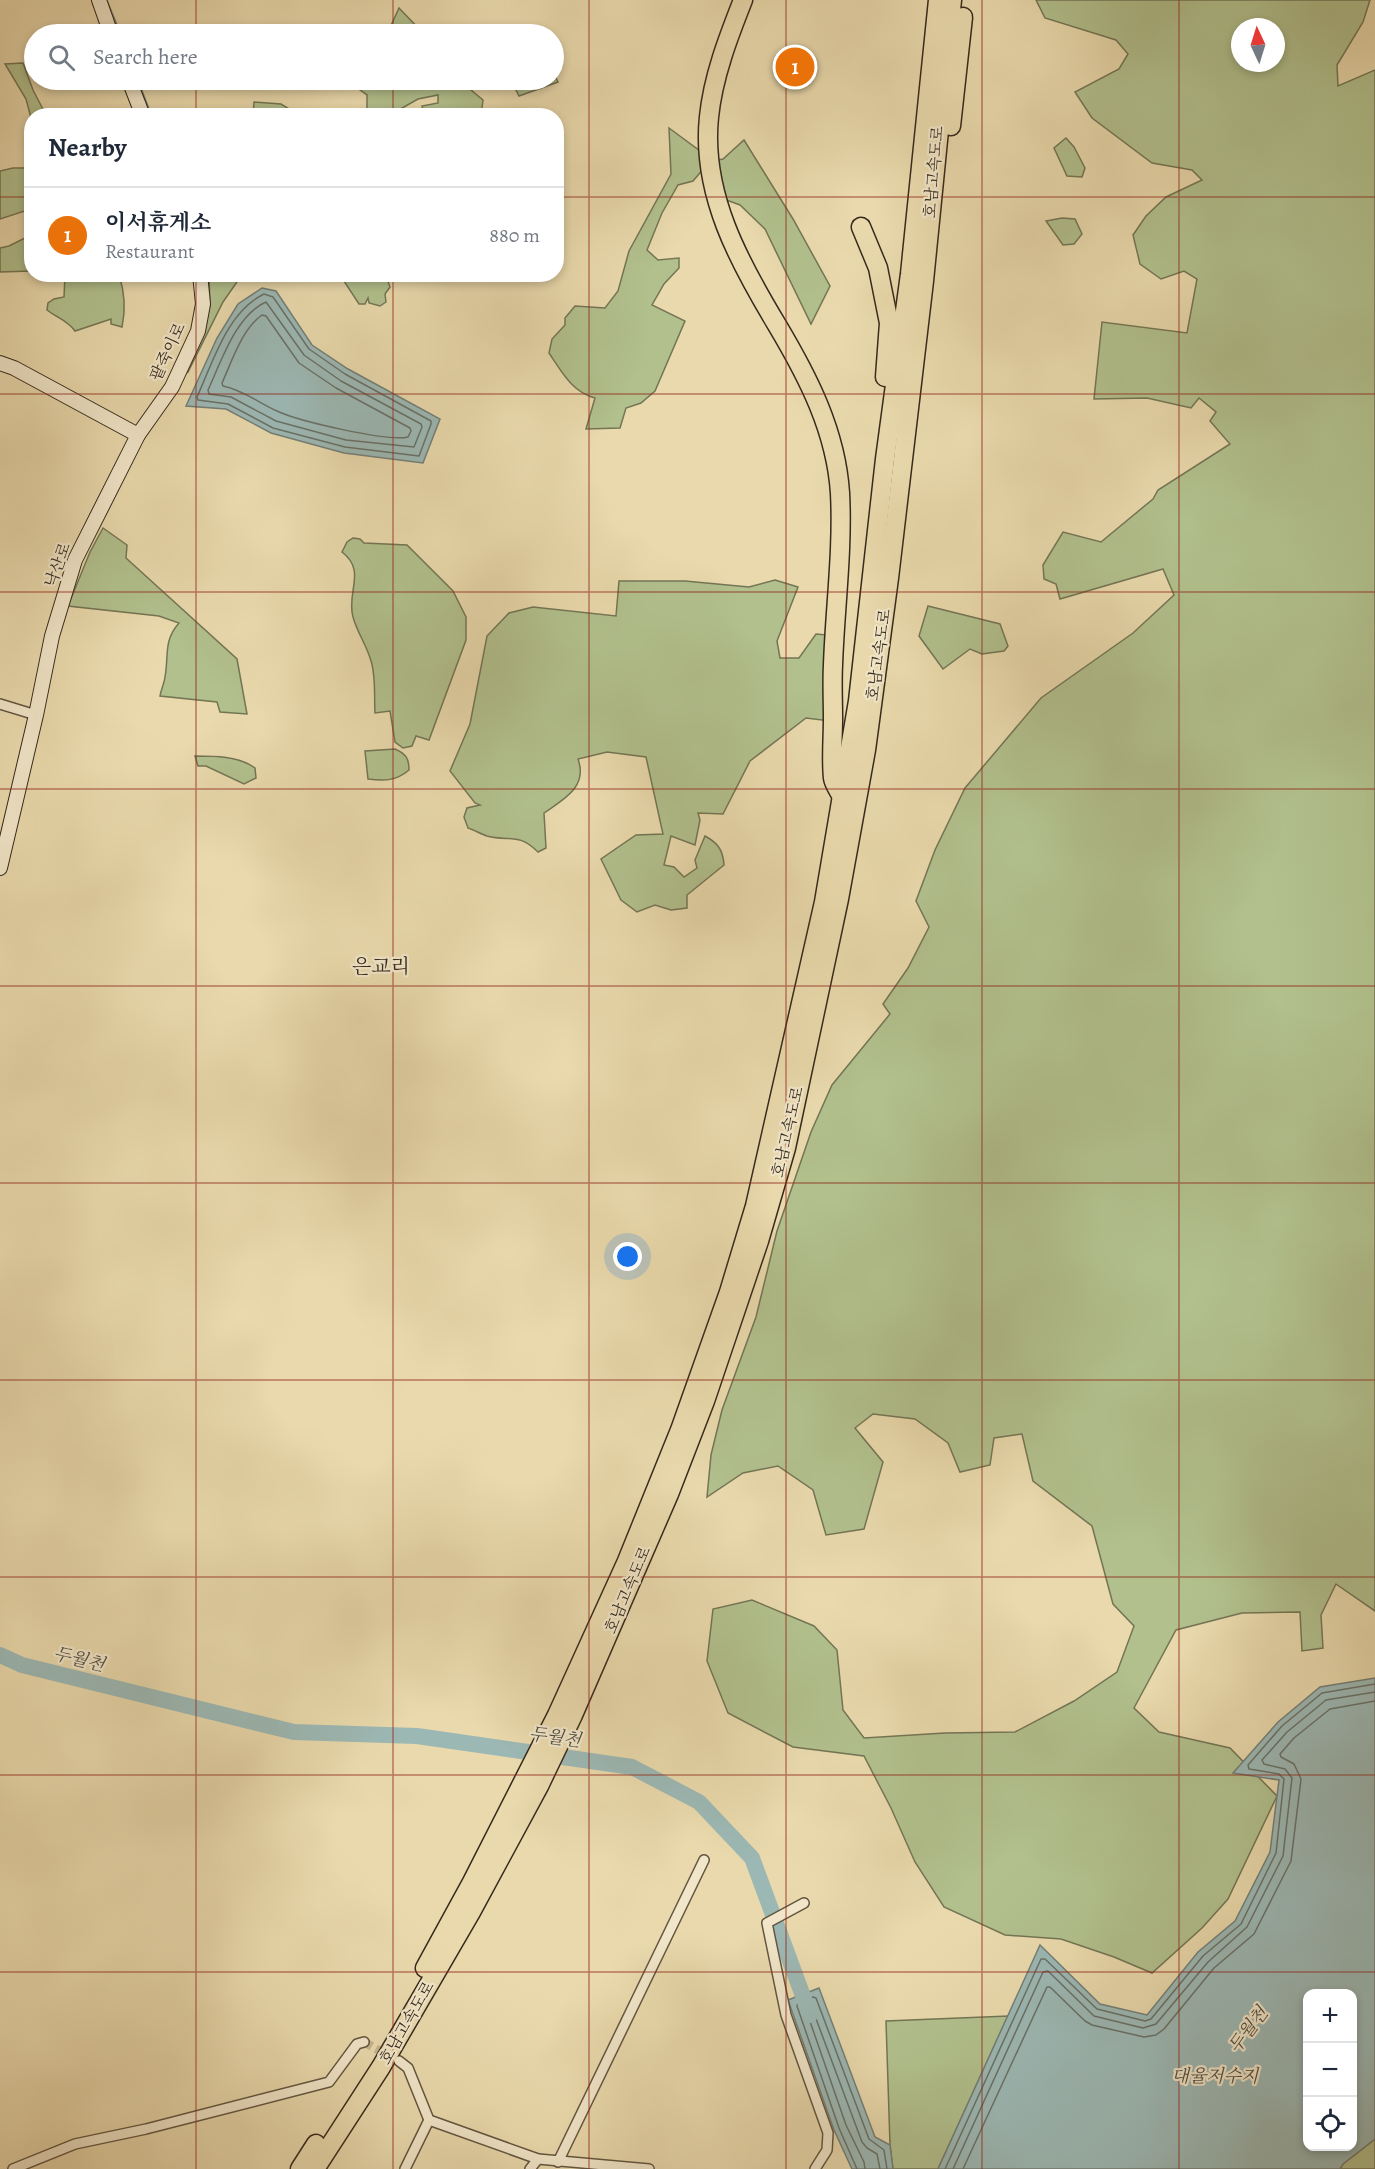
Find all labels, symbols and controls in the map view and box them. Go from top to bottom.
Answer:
north arrow [1231,18,1285,72]
search box [24,24,564,90]
icon: search [45,41,78,74]
text: Search here [93,42,198,72]
pin: 1 [776,44,814,90]
street label: 호남고속도로 [919,124,949,219]
text: Nearby [48,130,127,165]
text: 이서휴게소 [105,208,211,238]
text: 1 [64,222,71,249]
text: 880 m [489,222,540,249]
text: Restaurant [105,238,195,265]
street label: 팥죽이로 [145,319,191,385]
street label: 낙산로 [40,539,76,591]
street label: 호남고속도로 [862,607,896,702]
district label: 은교리 [352,953,410,980]
street label: 호남고속도로 [767,1084,809,1180]
your location [613,1242,642,1271]
street label: 호남고속도로 [600,1543,656,1637]
water label: 두월천 [51,1641,109,1677]
water label: 두월천 [527,1721,584,1753]
street label: 호남고속도로 [374,1977,440,2069]
map controls [1303,1989,1357,2151]
button: + [1303,1989,1357,2043]
water label: 두월천 [1223,2001,1274,2058]
button: − [1303,2043,1357,2097]
water label: 대율저수지 [1172,2064,1260,2088]
button: locate [1303,2097,1357,2151]

